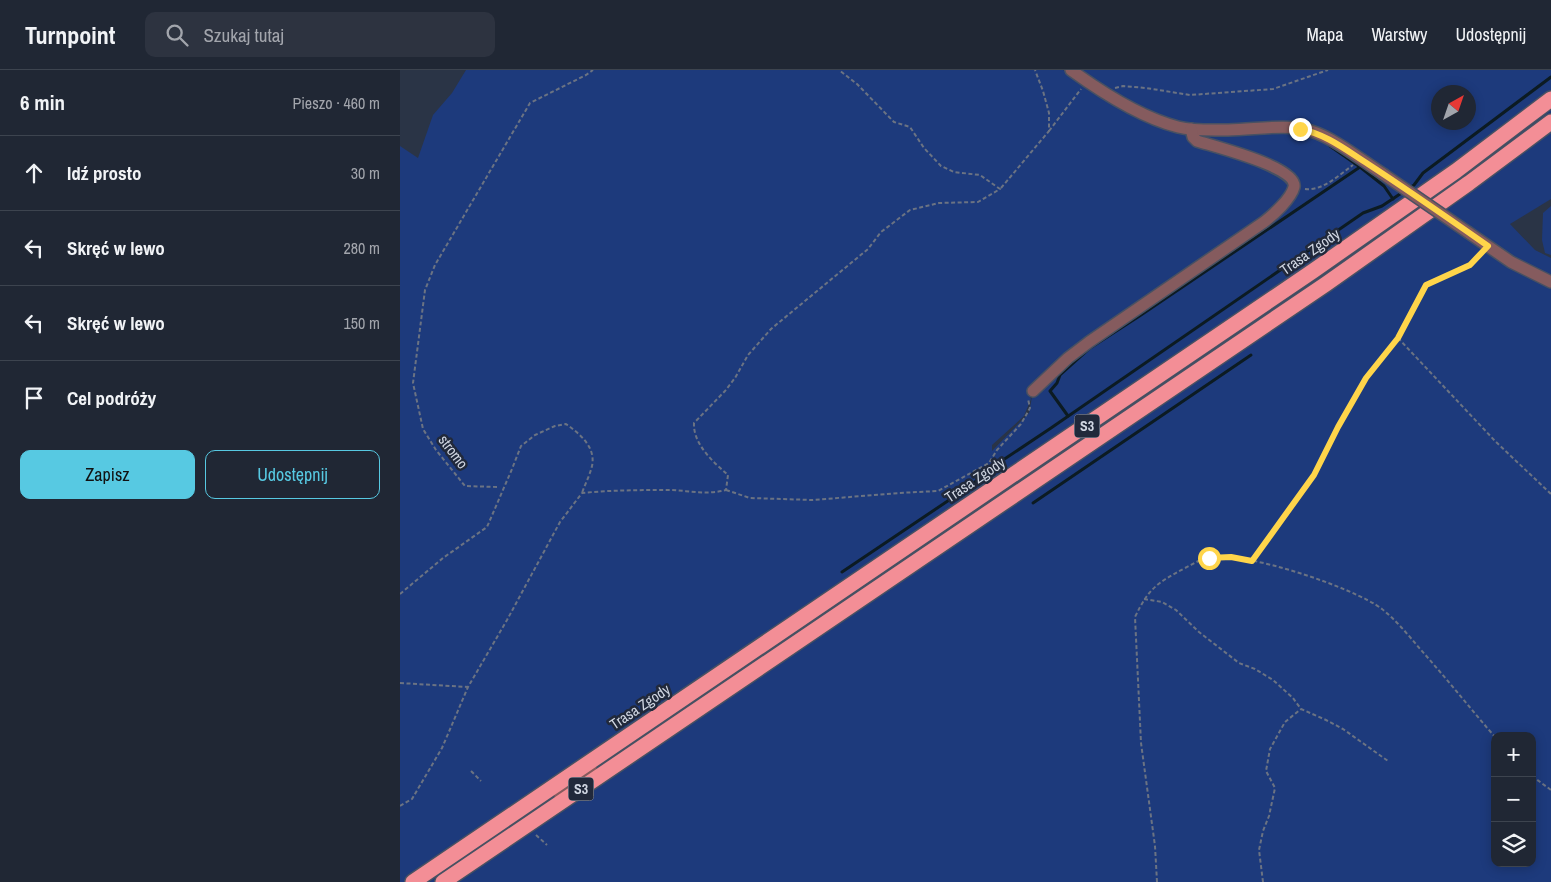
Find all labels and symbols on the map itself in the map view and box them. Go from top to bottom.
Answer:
north arrow [1431,85,1476,130]
route end [1289,118,1312,141]
street label: Trasa Zgody [1276,223,1345,280]
road number: S3 [1074,414,1100,438]
street label: stromo [434,430,473,473]
street label: Trasa Zgody [940,451,1010,507]
route start [1198,547,1221,570]
street label: Trasa Zgody [605,678,675,734]
road number: S3 [568,778,594,801]

